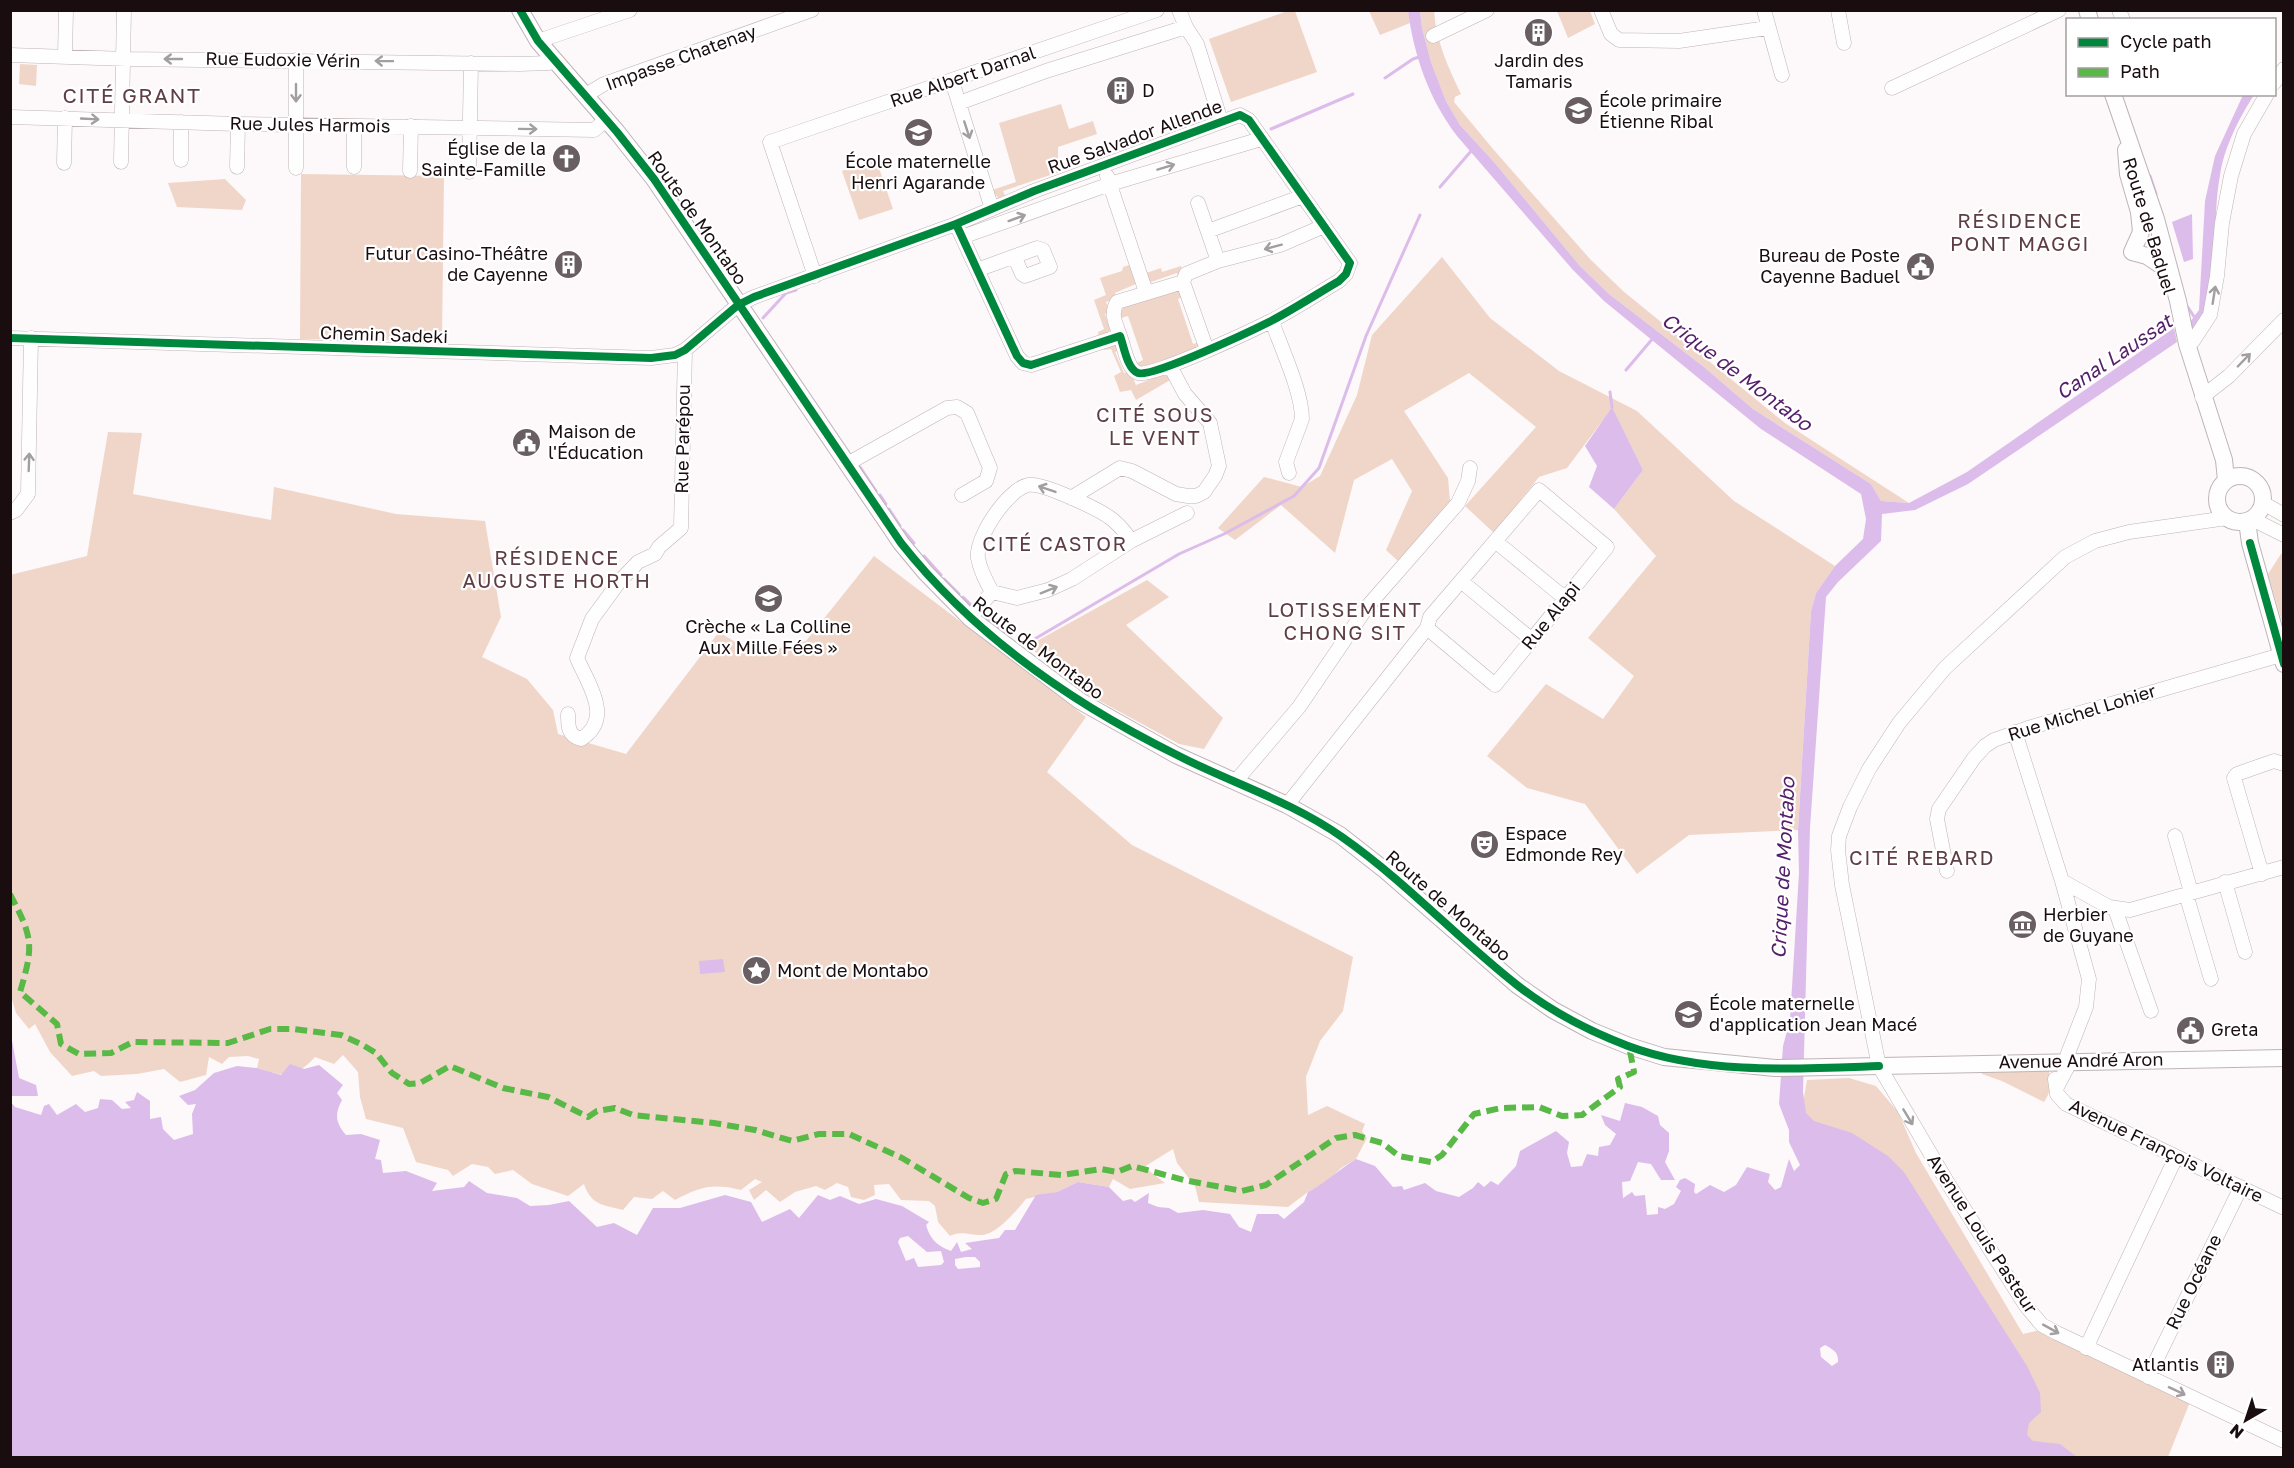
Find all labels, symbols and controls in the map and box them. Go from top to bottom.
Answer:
building icon: Jardin des Tamaris [1523,16,1555,48]
legend [2066,18,2276,96]
street label: Impasse Chatenay [602,20,759,95]
text: Cycle path [2120,30,2212,52]
street label: Rue Albert Darnal [887,41,1039,111]
street label: Rue Eudoxie Vérin [205,47,361,71]
place label: Jardin des Tamaris [1494,49,1584,92]
one-way arrow [164,53,184,65]
one-way arrow [374,56,394,67]
text: Path [2120,60,2160,82]
building icon: D [1105,75,1137,107]
place label: D [1142,79,1155,101]
district label: CITÉ GRANT [62,82,202,108]
one-way arrow [290,82,302,102]
place label: École primaire Étienne Ribal [1599,89,1722,132]
street label: Rue Salvador Allende [1044,94,1225,178]
school or university icon: École primaire Étienne Ribal [1562,95,1594,127]
street label: Rue Jules Harmois [230,112,391,136]
one-way arrow [79,114,99,125]
school or university icon: École maternelle Henri Agarande [902,117,934,149]
one-way arrow [962,120,973,139]
one-way arrow [517,123,537,135]
place label: Église de la Sainte-Famille [421,137,546,180]
church icon: Église de la Sainte-Famille [551,143,583,175]
street label: Route de Montabo [643,146,752,289]
place label: École maternelle Henri Agarande [845,150,991,193]
street label: Route de Baduel [2119,154,2181,297]
one-way arrow [1156,161,1175,172]
district label: RÉSIDENCE PONT MAGGI [1950,208,2090,255]
one-way arrow [1007,211,1026,222]
place label: Futur Casino-Théâtre de Cayenne [365,242,548,285]
one-way arrow [1263,242,1282,253]
place label: Bureau de Poste Cayenne Baduel [1759,244,1900,287]
building icon: Futur Casino-Théâtre de Cayenne [553,248,585,280]
public building icon: Bureau de Poste Cayenne Baduel [1905,250,1937,282]
one-way arrow [2208,286,2219,306]
water label: Crique de Montabo [1658,307,1818,436]
water label: Canal Laussat [2051,307,2178,404]
street label: Chemin Sadeki [320,321,449,347]
one-way arrow [2237,353,2252,368]
street label: Rue Parépou [670,384,694,494]
district label: CITÉ SOUS LE VENT [1096,402,1214,449]
place label: Maison de l'Éducation [548,420,643,463]
public building icon: Maison de l'Éducation [511,426,543,458]
one-way arrow [23,452,35,472]
one-way arrow [1038,483,1057,494]
district label: CITÉ CASTOR [982,531,1128,555]
district label: RÉSIDENCE AUGUSTE HORTH [463,545,651,592]
street label: Rue Alapi [1516,577,1584,654]
school or university icon: Crèche « La Colline Aux Mille Fées » [752,582,784,614]
one-way arrow [1039,584,1057,595]
street label: Route de Montabo [969,591,1108,704]
district label: LOTISSEMENT CHONG SIT [1268,597,1422,644]
place label: Crèche « La Colline Aux Mille Fées » [685,615,851,658]
street label: Rue Michel Lohier [2005,679,2158,745]
water label: Crique de Montabo [1765,776,1799,959]
place label: Espace Edmonde Rey [1505,822,1623,865]
theatre icon: Espace Edmonde Rey [1468,828,1500,860]
street label: Route de Montabo [1382,845,1516,965]
district label: CITÉ REBARD [1849,845,1995,869]
place label: Herbier de Guyane [2043,903,2134,946]
museum icon: Herbier de Guyane [2006,909,2038,941]
place icon: Mont de Montabo [740,955,772,987]
place label: Mont de Montabo [777,959,928,981]
place label: École maternelle d'application Jean Macé [1709,992,1917,1035]
school or university icon: École maternelle d'application Jean Macé [1672,998,1704,1030]
public building icon: Greta [2174,1014,2206,1046]
place label: Greta [2211,1018,2258,1040]
street label: Avenue André Aron [1998,1048,2164,1072]
street label: Avenue François Voltaire [2066,1094,2267,1207]
one-way arrow [1902,1108,1914,1125]
street label: Avenue Louis Pasteur [1923,1150,2043,1317]
street label: Rue Océane [2161,1230,2226,1333]
one-way arrow [2042,1324,2059,1336]
building icon: Atlantis [2204,1349,2236,1381]
place label: Atlantis [2132,1353,2199,1375]
one-way arrow [2168,1385,2186,1397]
north arrow [2216,1390,2276,1450]
text: N [2226,1420,2248,1443]

